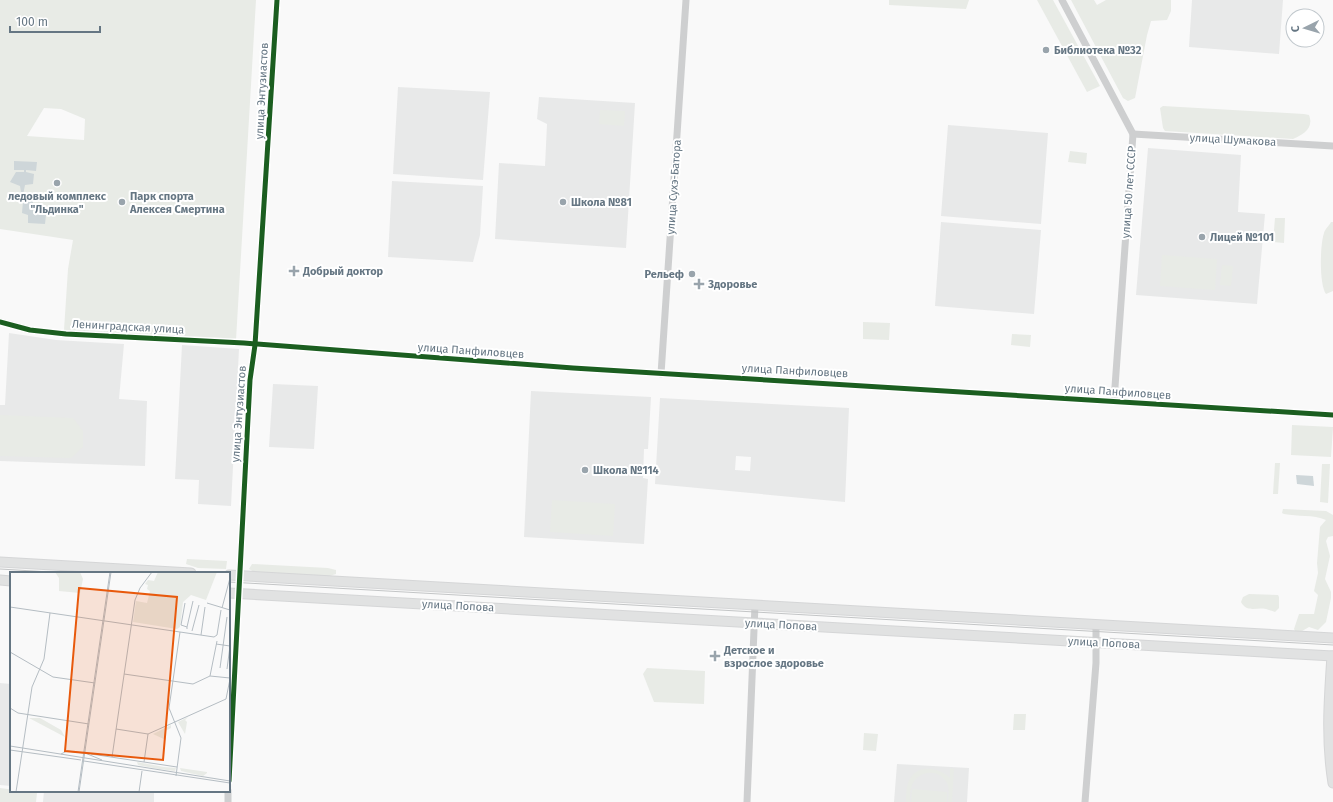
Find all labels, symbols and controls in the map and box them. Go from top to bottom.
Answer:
scale bar [10,8,100,34]
north arrow [1285,8,1325,48]
text: 100 m [16,15,48,29]
text: С [1289,24,1302,33]
street label: улица Энтузиастов [253,42,271,140]
place label: Библиотека №32 [1054,44,1142,57]
marker: Библиотека №32 [1041,45,1051,55]
street label: улица Шумакова [1189,131,1277,149]
street label: улица Сухэ-Батора [664,139,684,235]
street label: улица 50 лет СССР [1119,145,1139,239]
marker: ледовый комплекс "Льдинка" [52,178,62,188]
place label: ледовый комплекс "Льдинка" [8,190,107,216]
place label: Парк спорта Алексея Смертина [129,190,225,216]
place label: Школа №81 [571,196,632,209]
marker: Парк спорта Алексея Смертина [117,197,127,207]
marker: Школа №81 [558,197,568,207]
place label: Лицей №101 [1210,231,1274,244]
marker: Лицей №101 [1197,232,1207,242]
marker: Добрый доктор [288,265,300,277]
place label: Добрый доктор [302,265,384,278]
place label: Рельеф [644,268,684,281]
marker: Рельеф [687,269,697,279]
marker: Здоровье [693,278,705,290]
place label: Здоровье [707,278,757,291]
street label: Ленинградская улица [71,318,185,336]
street label: улица Панфиловцев [417,341,525,361]
street label: улица Панфиловцев [741,362,849,380]
street label: улица Энтузиастов [229,365,249,463]
street label: улица Панфиловцев [1064,382,1172,402]
place label: Школа №114 [593,464,659,477]
marker: Школа №114 [580,465,590,475]
inset map [10,572,230,792]
street label: улица Попова [422,598,495,614]
street label: улица Попова [745,617,818,633]
street label: улица Попова [1068,635,1141,651]
place label: Детское и взрослое здоровье [723,644,824,670]
marker: Детское и взрослое здоровье [709,650,721,662]

